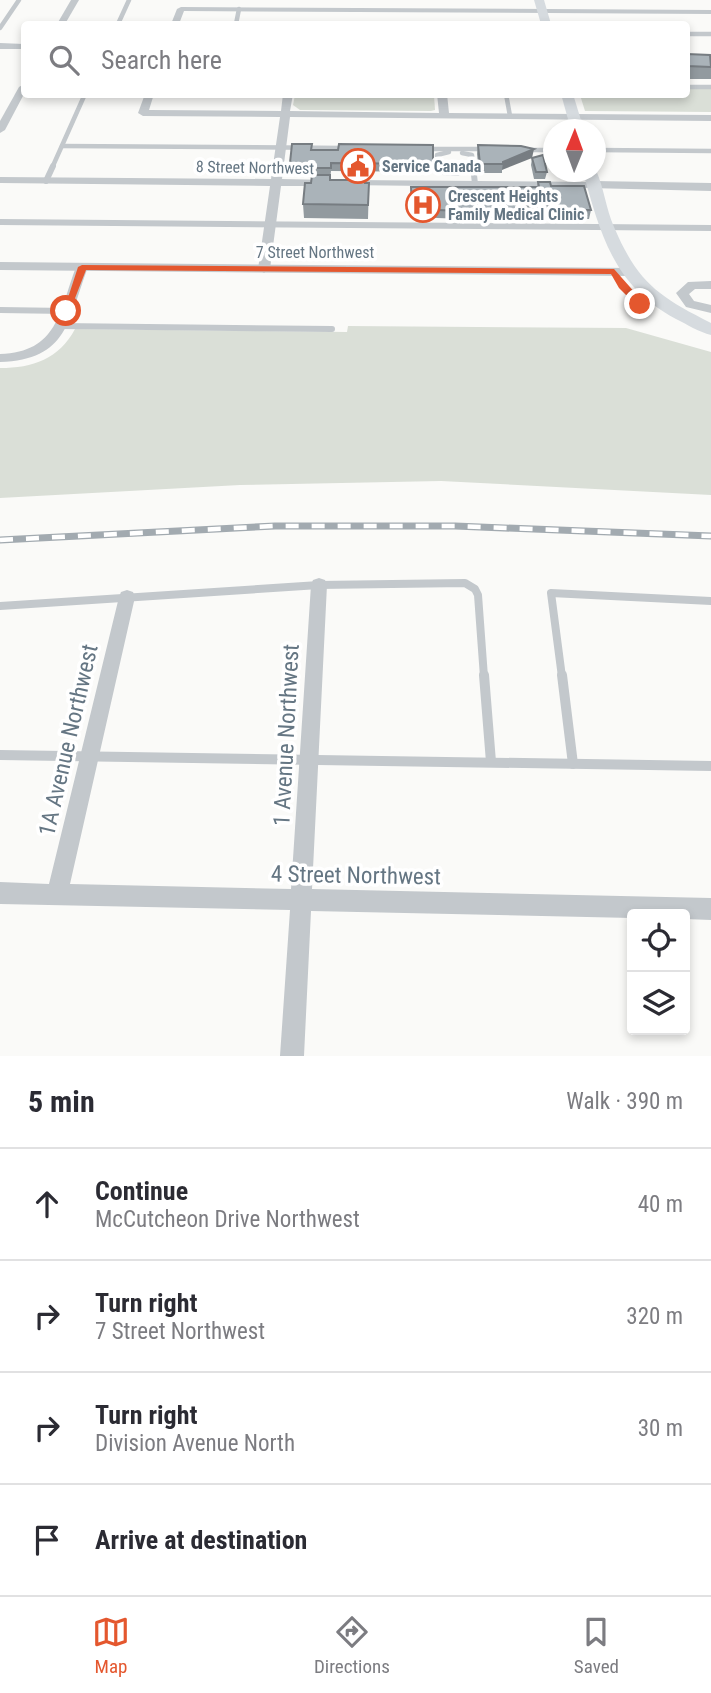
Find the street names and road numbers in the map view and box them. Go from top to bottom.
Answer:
street label: 8 Street Northwest [196,157,315,178]
street label: 7 Street Northwest [256,243,374,262]
street label: 1A Avenue Northwest [33,642,104,838]
street label: 1 Avenue Northwest [268,643,305,827]
street label: 4 Street Northwest [271,861,441,890]

